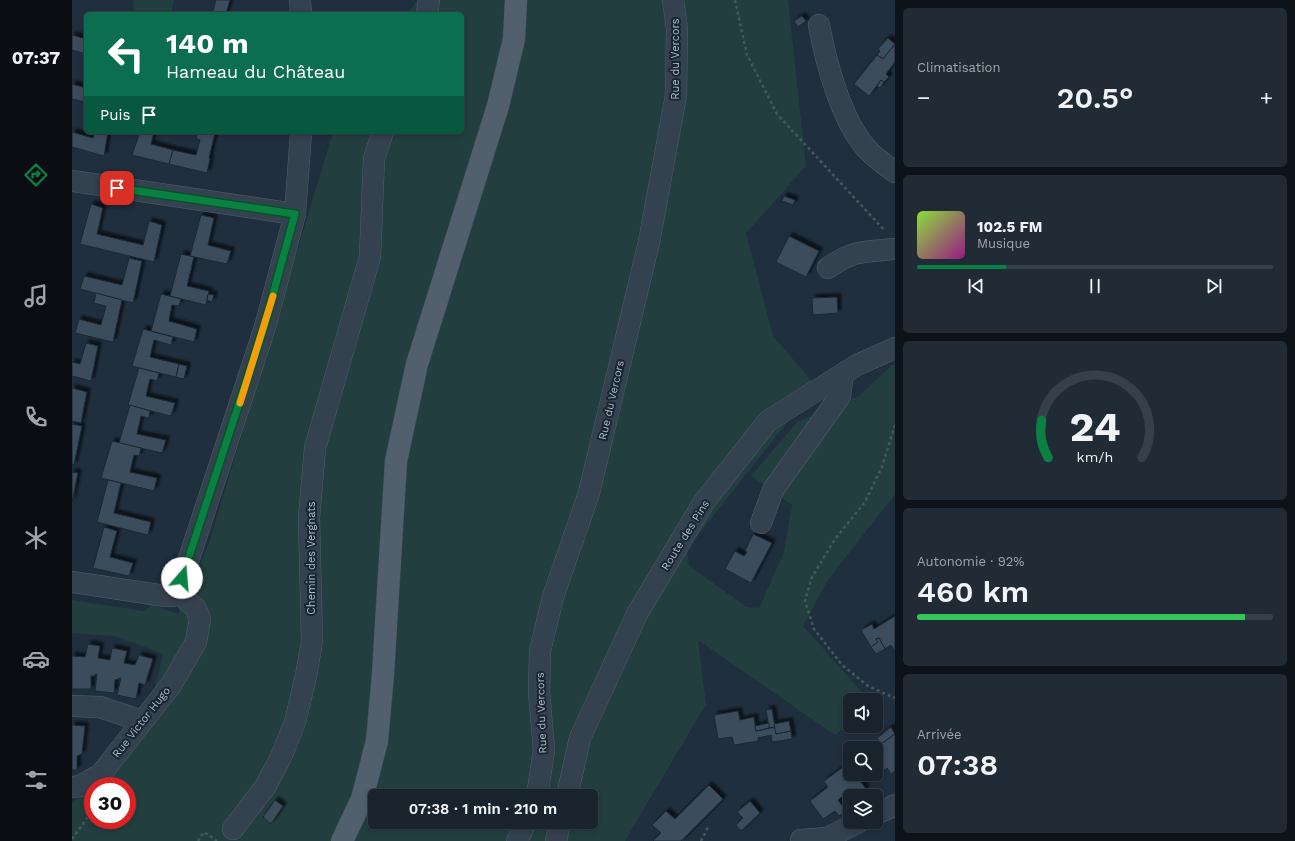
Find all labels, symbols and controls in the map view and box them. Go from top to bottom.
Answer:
street label: Rue du Vercors [669,18,682,100]
text: 140 m [166,27,249,60]
icon: left [100,28,152,80]
text: 07:37 [12,47,60,68]
text: Climatisation [917,60,1000,75]
text: Hameau du Château [166,61,345,82]
text: 20.5° [1057,80,1133,115]
text: − [917,85,930,110]
text: + [1260,85,1273,110]
icon: arrive [138,104,160,126]
text: Puis [100,106,130,124]
icon: directions [22,161,50,189]
pin [100,171,134,205]
icon: arrive [106,177,128,199]
text: 102.5 FM [977,218,1042,236]
text: Musique [977,236,1030,251]
icon: previous [965,275,987,297]
icon: pause [1084,275,1106,297]
icon: next [1203,275,1225,297]
icon: music [22,282,50,310]
street label: Rue du Vercors [596,359,627,441]
text: 24 [1069,402,1121,451]
icon: phone [22,403,50,431]
text: km/h [1077,449,1113,465]
street label: Route des Pins [659,498,712,573]
street label: Chemin des Vergnats [305,501,318,615]
icon: climate [22,524,50,552]
text: Autonomie · 92% [917,554,1024,569]
position arrow [161,557,203,599]
text: 460 km [917,574,1029,609]
icon: car [22,645,50,673]
street label: Rue du Vercors [534,672,549,754]
street label: Rue Victor Hugo [110,684,173,760]
map controls [843,693,883,829]
button: sound [843,693,883,733]
text: Arrivée [917,727,961,742]
button: search [843,741,883,781]
text: 07:38 [917,747,998,782]
icon: filters [22,766,50,794]
speed limit sign: 30 [84,777,136,829]
button: layers [843,789,883,829]
text: 07:38 · 1 min · 210 m [409,800,557,818]

